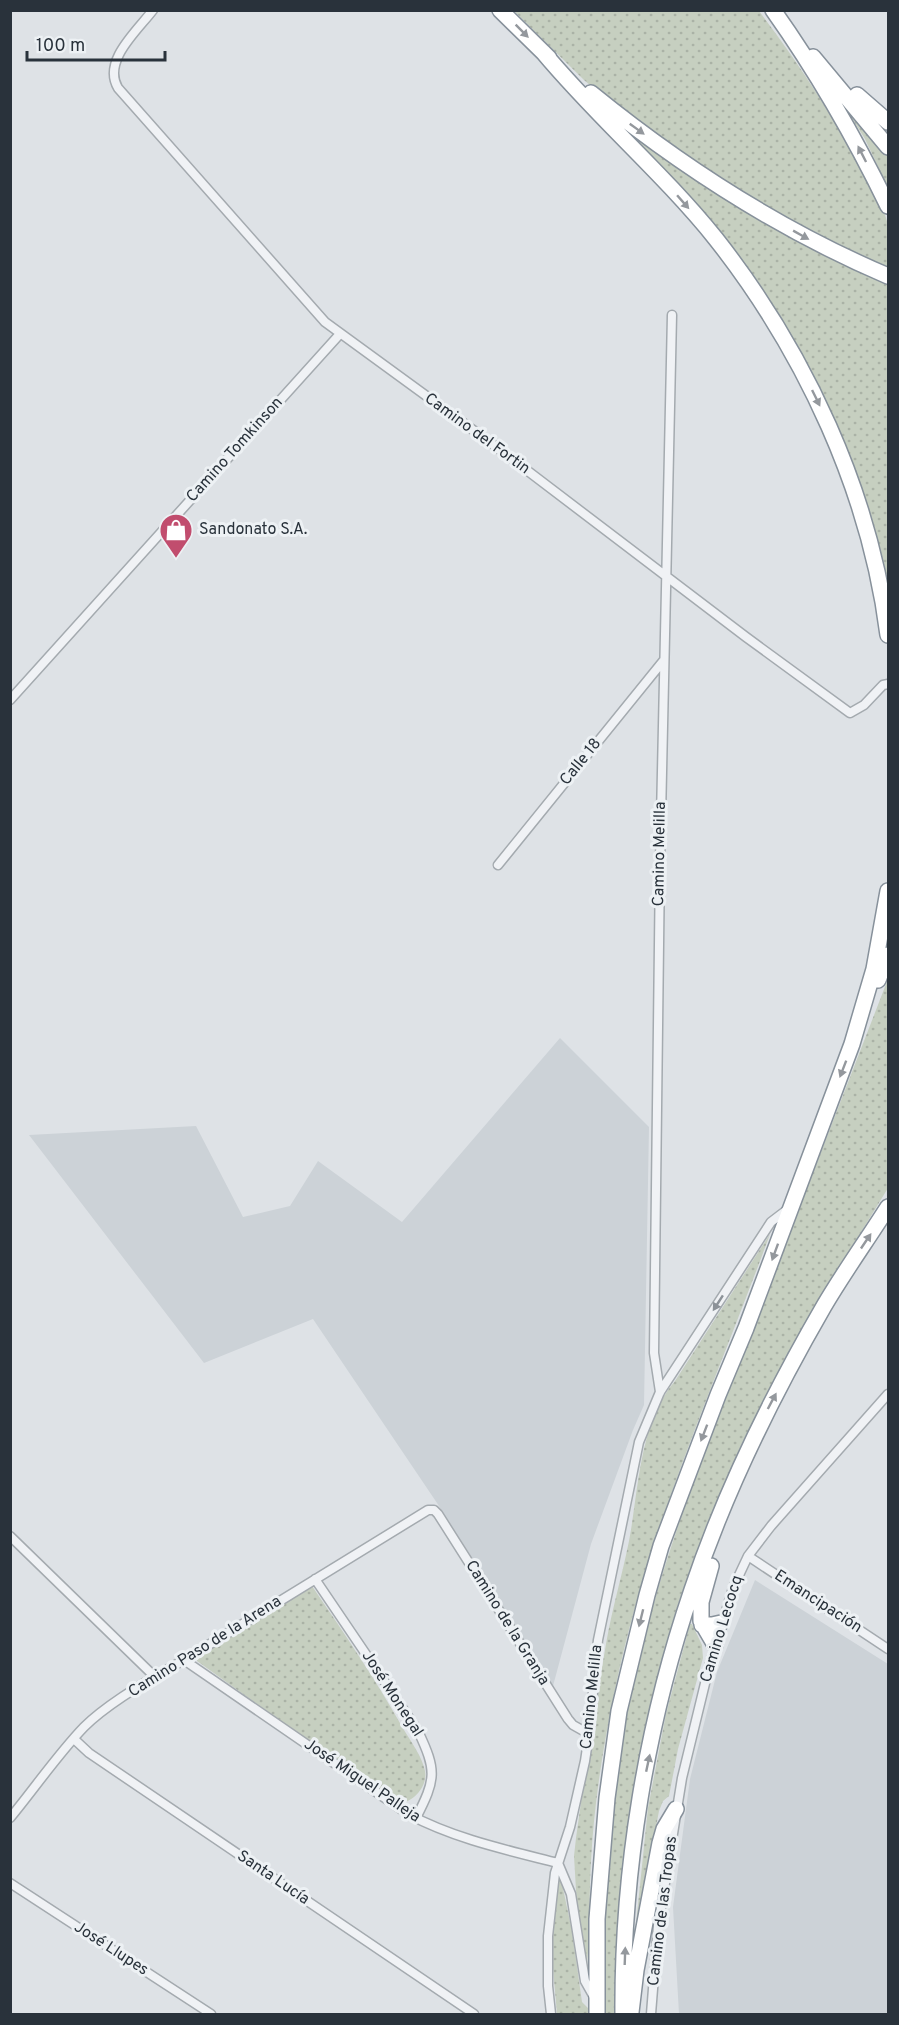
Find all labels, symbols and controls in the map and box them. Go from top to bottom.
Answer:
scale bar [27,24,165,62]
one-way arrow [514,24,528,38]
text: 100 m [36,35,85,58]
one-way arrow [629,123,644,135]
one-way arrow [858,145,867,162]
one-way arrow [677,194,690,210]
one-way arrow [793,229,809,240]
street label: Camino del Fortin [420,389,534,479]
one-way arrow [810,389,820,407]
street label: Camino Tomkinson [182,393,288,507]
shop icon: Sandonato S.A. [158,512,194,559]
place label: Sandonato S.A. [199,520,307,540]
street label: Calle 18 [556,734,606,790]
street label: Camino Melilla [649,801,671,907]
one-way arrow [838,1060,847,1078]
one-way arrow [860,1234,872,1250]
one-way arrow [769,1243,779,1261]
one-way arrow [712,1294,724,1310]
one-way arrow [767,1392,777,1409]
one-way arrow [698,1425,708,1443]
street label: Camino de la Granja [460,1557,554,1689]
street label: Emancipación [770,1566,866,1638]
street label: Camino Lecocq [696,1573,748,1685]
street label: Camino Paso de la Arena [125,1592,285,1702]
one-way arrow [635,1609,645,1627]
street label: Camino Melilla [577,1644,607,1750]
street label: José Monegal [357,1647,427,1741]
street label: José Miguel Palleja [300,1735,424,1827]
one-way arrow [643,1753,653,1772]
street label: Camino de las Tropas [644,1835,682,1987]
street label: Santa Lucía [233,1846,313,1910]
street label: José Llupes [70,1918,152,1980]
one-way arrow [620,1947,629,1966]

